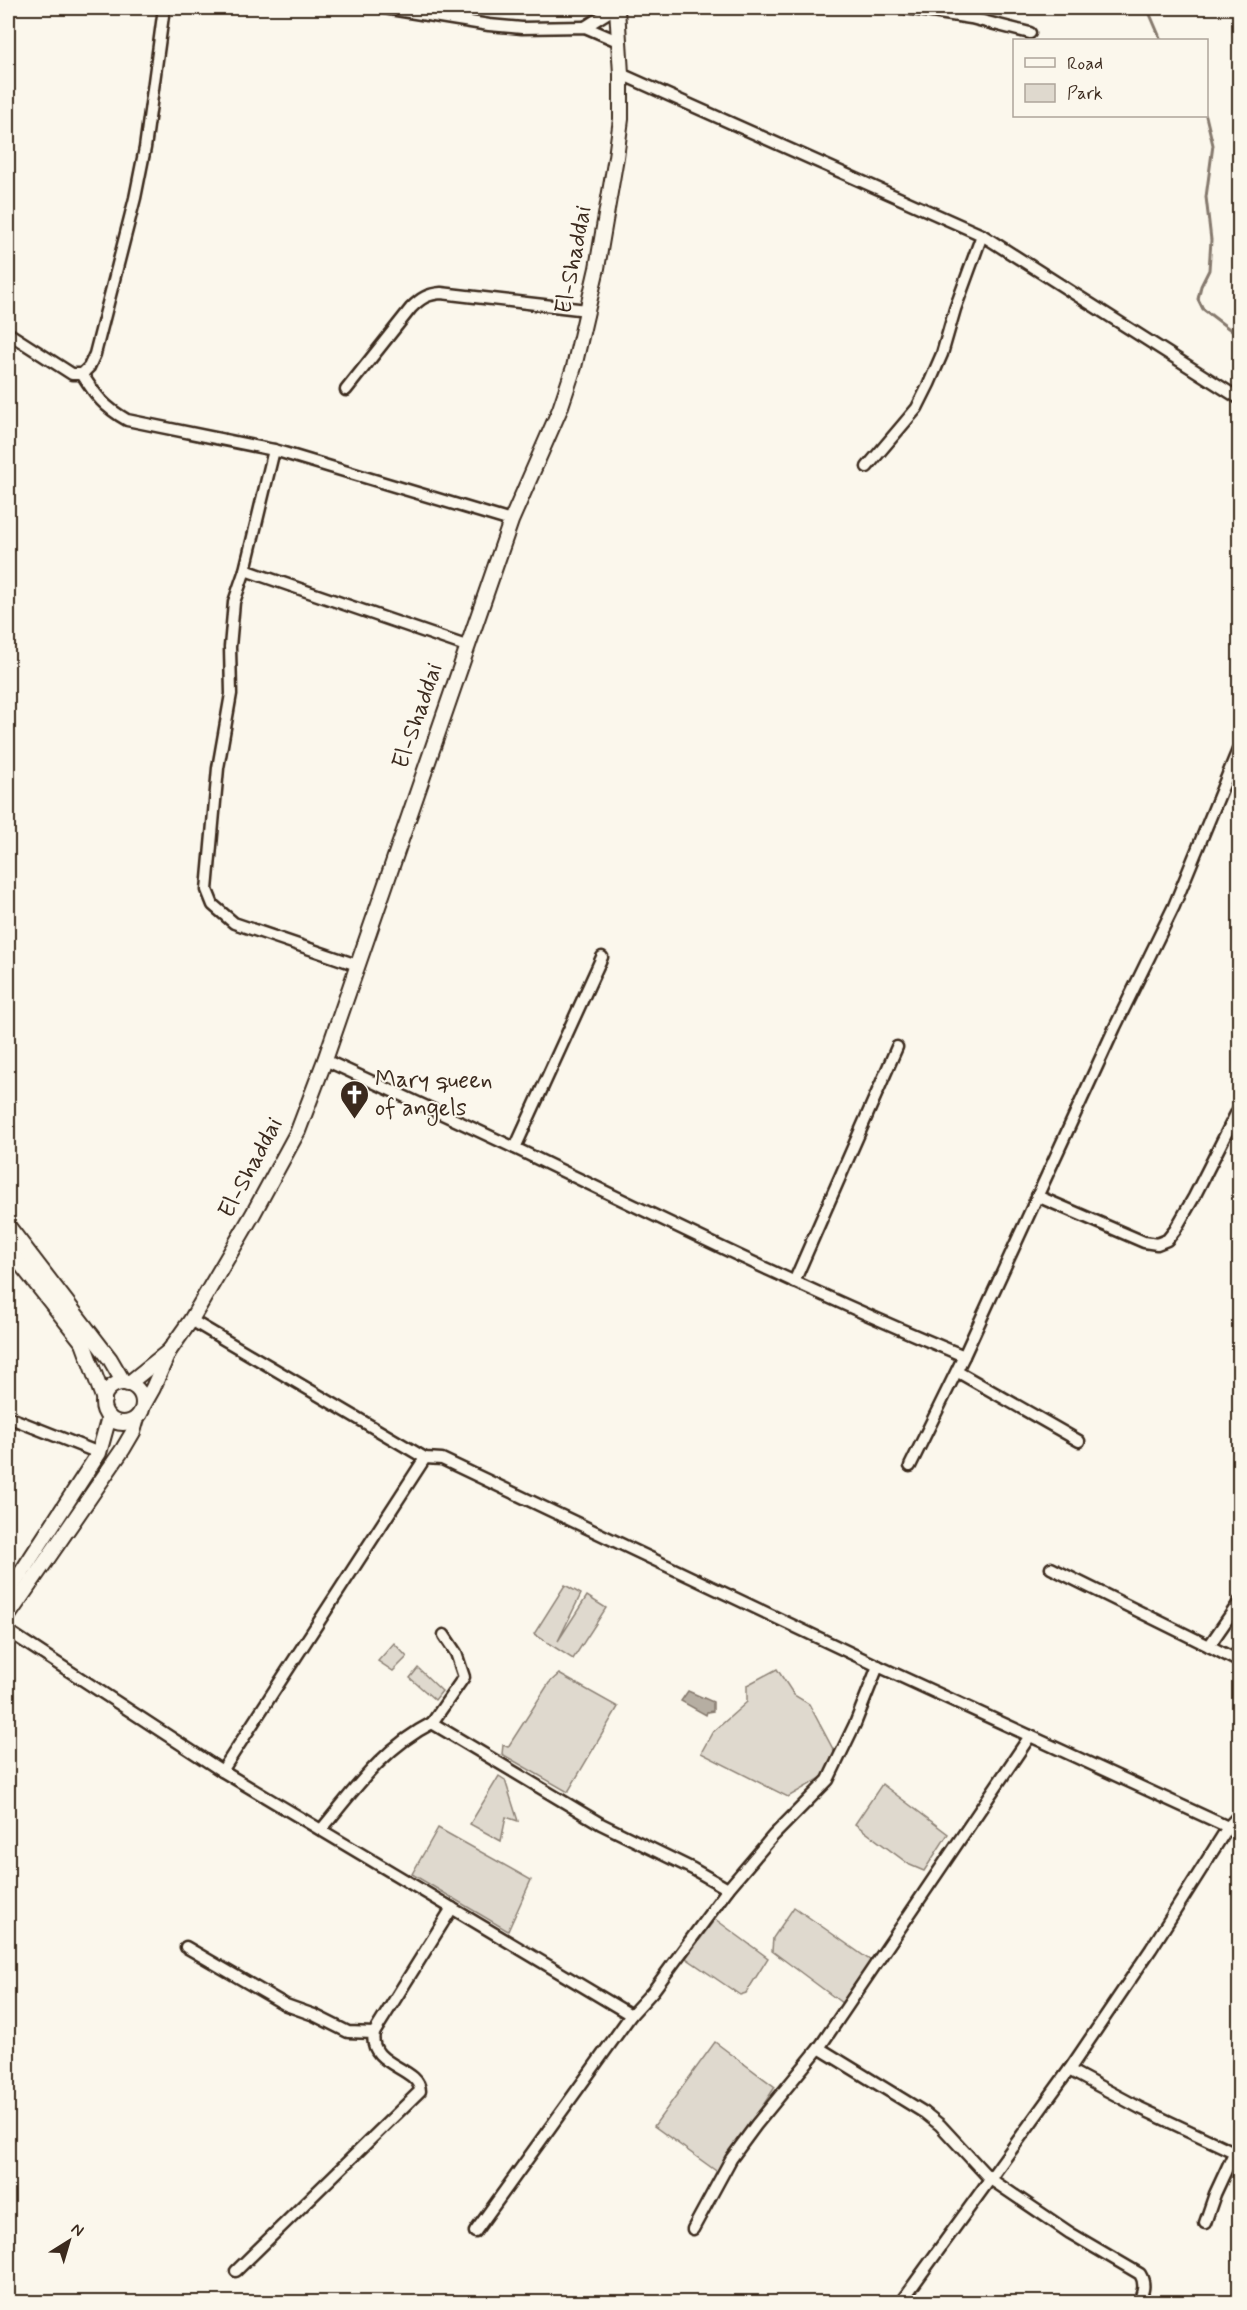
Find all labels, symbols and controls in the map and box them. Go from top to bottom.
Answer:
legend [1013,39,1208,117]
text: Road [1067,52,1103,76]
text: Park [1067,82,1103,106]
street label: El-Shaddai [548,203,600,317]
street label: El-Shaddai [385,659,451,773]
place label: Mary queen of angels [375,1065,493,1126]
church icon: Mary queen of angels [338,1078,370,1120]
street label: El-Shaddai [212,1112,290,1224]
north arrow [39,2211,99,2271]
text: N [67,2219,88,2242]

